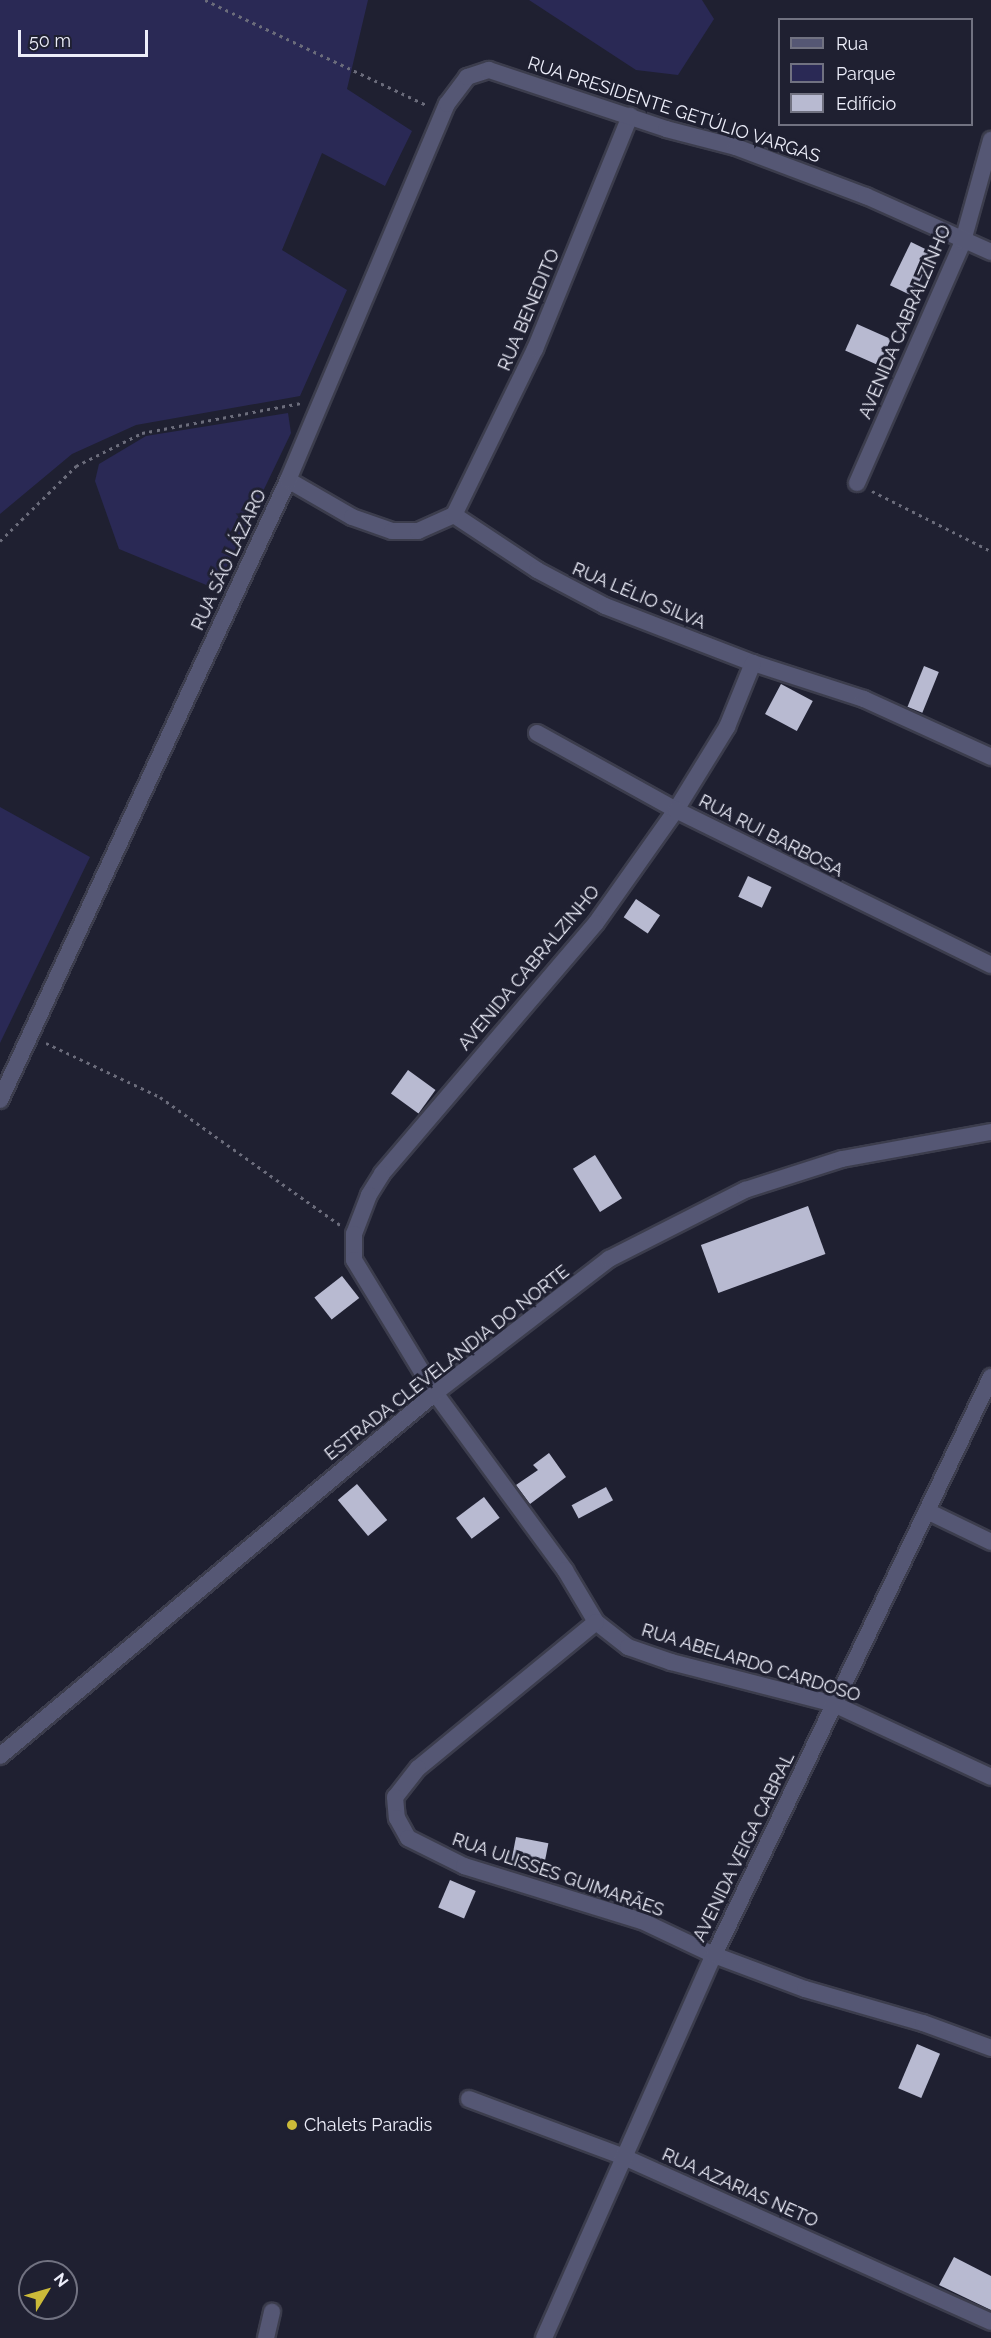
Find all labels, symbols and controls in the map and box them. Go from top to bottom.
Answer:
scale bar [21,18,152,56]
legend [778,18,973,126]
text: 50 m [29,30,71,51]
text: Rua [836,33,868,54]
street label: RUA PRESIDENTE GETÚLIO VARGAS [524,52,824,168]
text: Parque [836,63,895,84]
text: Edifício [836,93,896,114]
street label: AVENIDA CABRALZINHO [854,222,956,422]
street label: RUA BENEDITO [494,246,564,374]
street label: RUA SÃO LÁZARO [187,486,271,634]
street label: RUA LÉLIO SILVA [569,558,709,634]
street label: RUA RUI BARBOSA [695,790,847,882]
street label: AVENIDA CABRALZINHO [454,881,604,1055]
street label: ESTRADA CLEVELANDIA DO NORTE [320,1260,574,1466]
street label: RUA ABELARDO CARDOSO [638,1619,864,1707]
street label: AVENIDA VEIGA CABRAL [688,1748,800,1946]
street label: RUA ULISSES GUIMARÃES [449,1828,667,1922]
place label: Chalets Paradis [304,2114,432,2136]
marker: Chalets Paradis [285,2118,299,2132]
street label: RUA AZARIAS NETO [658,2144,822,2232]
north arrow [18,2260,78,2320]
text: N [50,2269,72,2291]

